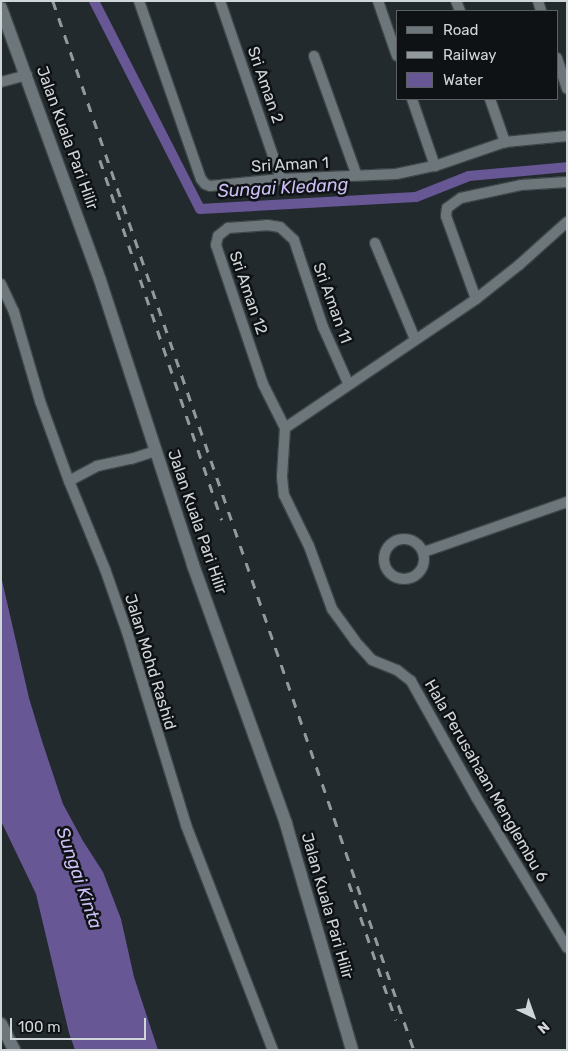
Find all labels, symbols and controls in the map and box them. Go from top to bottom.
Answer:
legend [396,10,558,100]
text: Road [443,21,479,39]
street label: Sri Aman 2 [243,44,287,126]
text: Railway [443,46,497,64]
street label: Jalan Kuala Pari Hilir [32,64,102,212]
text: Water [443,71,483,89]
street label: Sri Aman 1 [251,153,329,177]
water label: Sungai Kledang [217,174,349,202]
street label: Sri Aman 12 [225,249,271,337]
street label: Sri Aman 11 [308,260,356,346]
street label: Jalan Kuala Pari Hilir [163,447,231,597]
street label: Jalan Mohd Rashid [120,592,180,732]
street label: Hala Perusahaan Menglembu 6 [420,676,552,886]
water label: Sungai Kinta [51,824,107,932]
street label: Jalan Kuala Pari Hilir [297,831,357,981]
north arrow [508,991,558,1041]
scale bar [12,1008,149,1040]
text: 100 m [18,1018,60,1036]
text: N [534,1018,553,1037]

